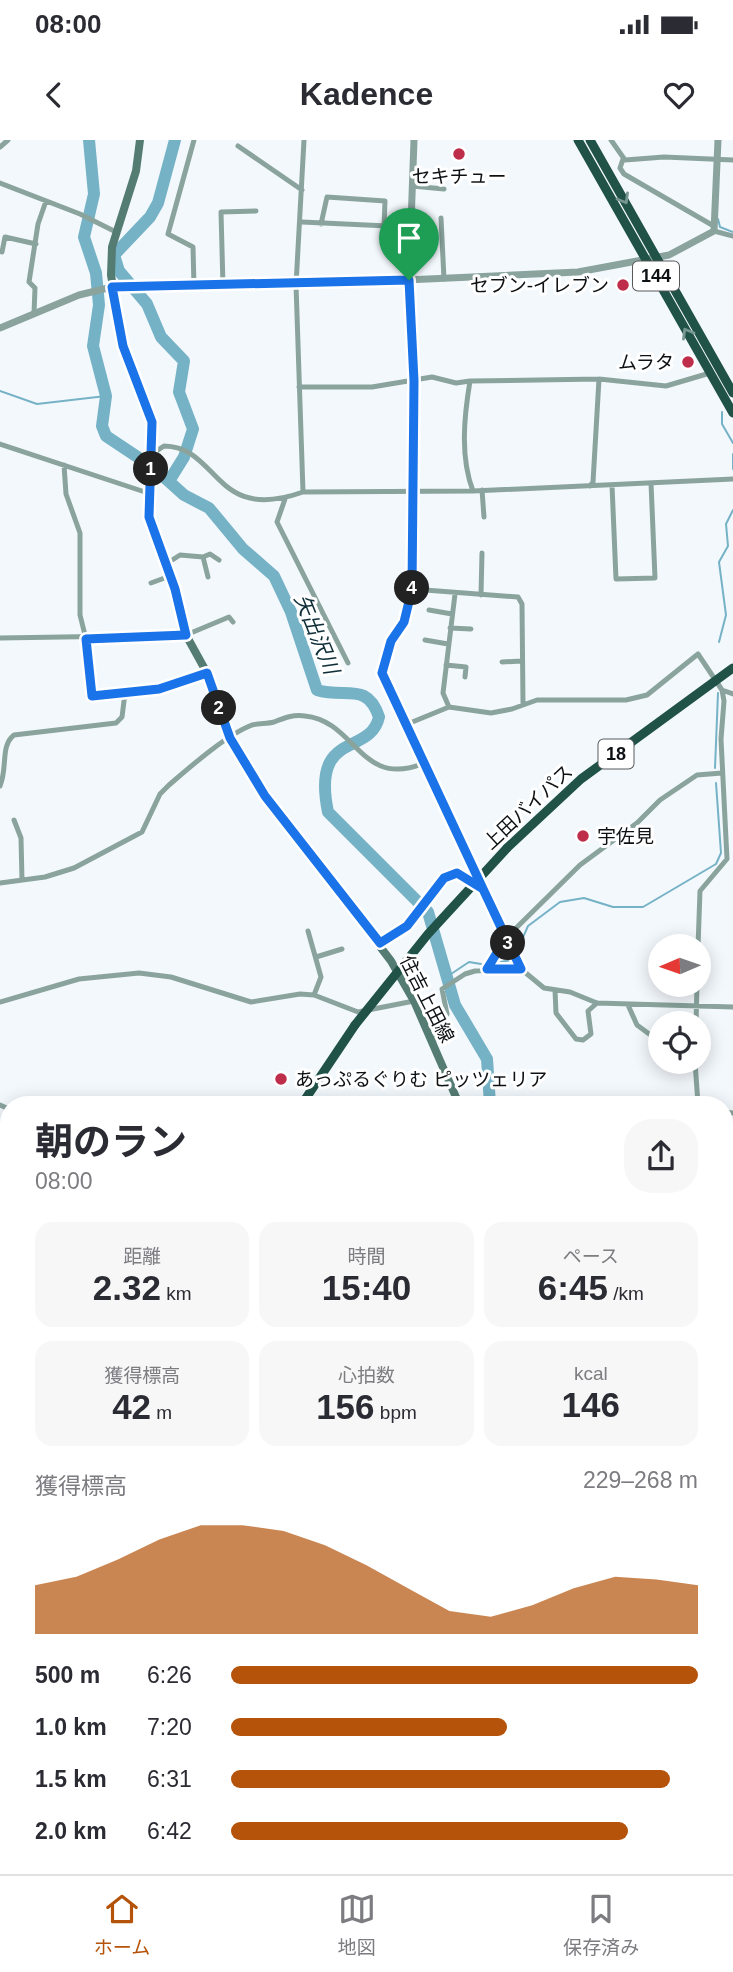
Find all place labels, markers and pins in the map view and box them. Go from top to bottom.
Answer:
marker: セキチュー [451,146,467,162]
place label: セキチュー [411,166,507,187]
pin [379,208,439,280]
place label: セブン-イレブン [470,275,609,296]
marker: セブン-イレブン [615,277,631,293]
place label: ムラタ [618,352,674,373]
marker: ムラタ [680,354,696,370]
pin: 1 [134,452,168,486]
pin: 4 [394,570,430,606]
pin: 2 [202,690,236,726]
place label: 宇佐見 [597,826,654,847]
marker: 宇佐見 [575,828,591,844]
pin: 3 [490,926,526,960]
place label: あっぷるぐりむ ピッツェリア [295,1069,547,1090]
marker: あっぷるぐりむ ピッツェリア [273,1071,289,1087]

